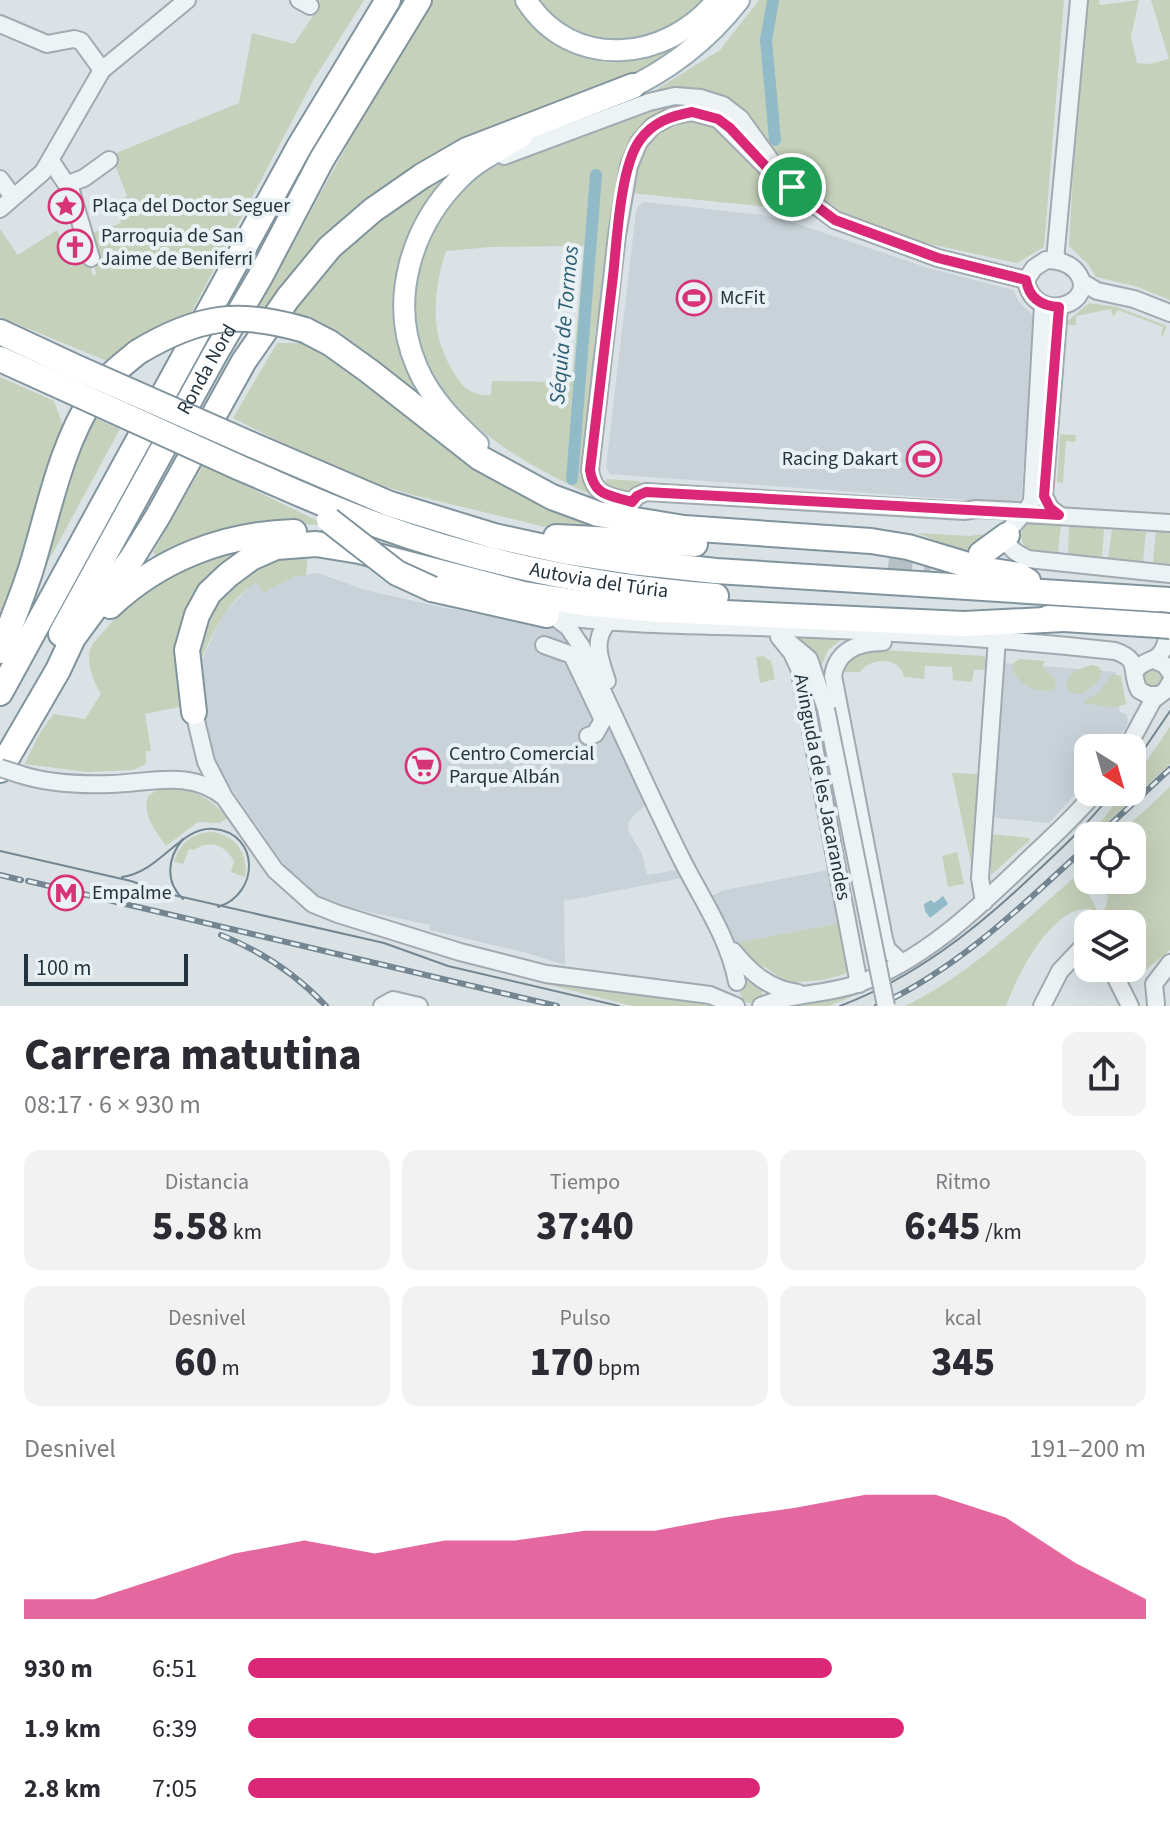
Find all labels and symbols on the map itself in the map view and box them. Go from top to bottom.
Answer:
pin [758,153,826,221]
place icon: Plaça del Doctor Seguer [47,187,85,225]
place label: Plaça del Doctor Seguer [92,192,290,220]
place label: Parroquia de San Jaime de Beniferri [101,222,253,273]
church icon: Parroquia de San Jaime de Beniferri [56,228,94,266]
water label: Séquia de Tormos [541,244,587,406]
sports icon: McFit [675,279,713,317]
place label: McFit [720,284,765,312]
street label: Ronda Nord [170,319,243,420]
sports icon: Racing Dakart [905,440,943,478]
place label: Racing Dakart [782,445,898,473]
street label: Autovia del Túria [527,555,670,605]
street label: Avinguda de les Jacarandes [786,671,858,903]
north arrow [1074,734,1146,806]
place label: Centro Comercial Parque Albán [449,740,594,791]
supermarket icon: Centro Comercial Parque Albán [404,747,442,785]
metro station icon: Empalme [47,874,85,912]
place label: Empalme [92,879,172,907]
scale bar [24,950,188,986]

